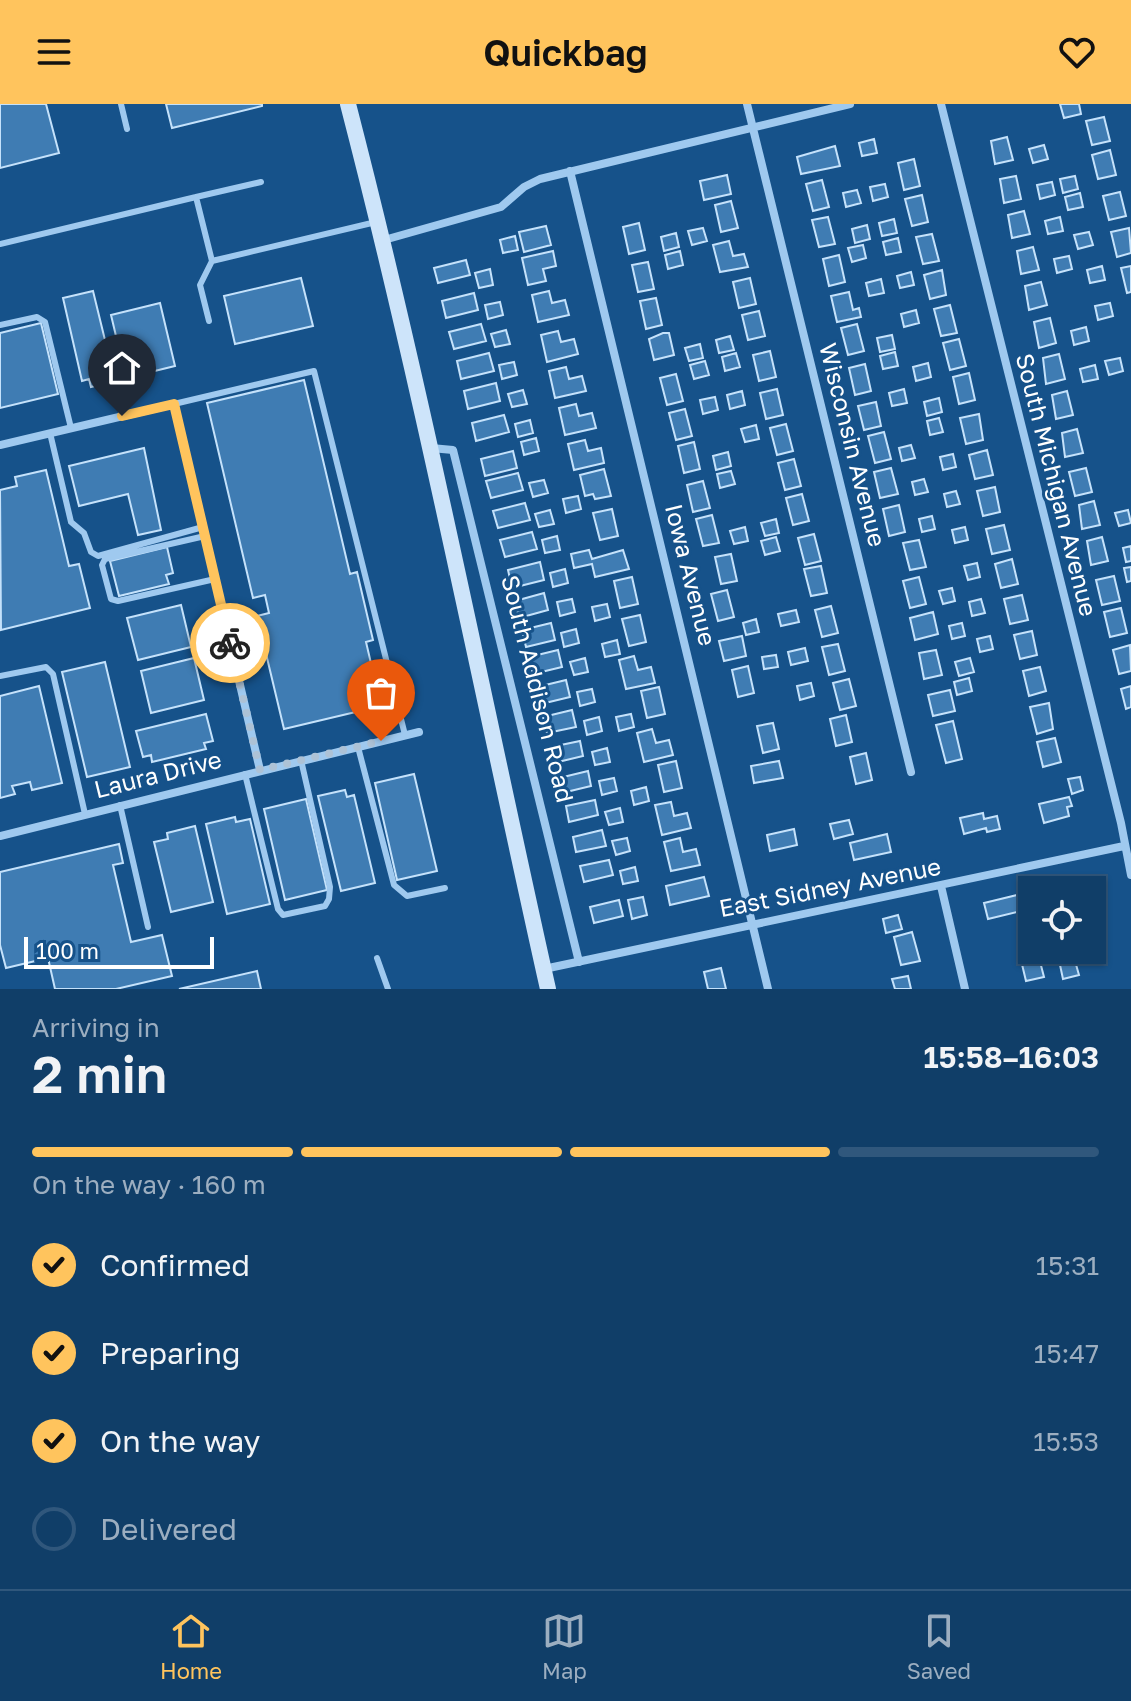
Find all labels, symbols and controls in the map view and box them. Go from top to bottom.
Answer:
icon: menu [32,30,76,74]
icon: heart [1055,30,1099,74]
text: Quickbag [483,31,648,74]
pin [88,334,156,416]
street label: Wisconsin Avenue [814,340,893,550]
icon: home [100,346,144,390]
street label: South Michigan Avenue [1011,350,1104,619]
street label: Iowa Avenue [660,501,723,648]
street label: South Addison Road [496,572,581,805]
courier [190,603,270,683]
icon: bike [208,621,252,665]
pin [347,659,415,741]
icon: bag [359,671,403,715]
street label: Laura Drive [91,744,224,803]
street label: East Sidney Avenue [716,851,943,922]
map controls [1018,876,1106,964]
button: locate [1018,876,1106,964]
scale bar [24,933,214,969]
text: 100 m [36,937,99,964]
text: Arriving in [32,1012,160,1043]
text: 15:58–16:03 [923,1039,1099,1075]
text: 2 min [32,1042,167,1104]
text: On the way · 160 m [32,1169,266,1200]
icon: check [32,1243,76,1287]
text: Confirmed [100,1247,250,1283]
text: 15:31 [1036,1250,1099,1281]
icon: check [32,1331,76,1375]
text: Preparing [100,1335,241,1371]
text: 15:47 [1034,1338,1099,1369]
icon: check [32,1419,76,1463]
text: On the way [100,1423,260,1459]
text: 15:53 [1033,1426,1099,1457]
text: Delivered [100,1511,237,1547]
tab: Home [160,1609,222,1684]
tab: Map [542,1609,587,1684]
tab: Saved [907,1609,971,1684]

